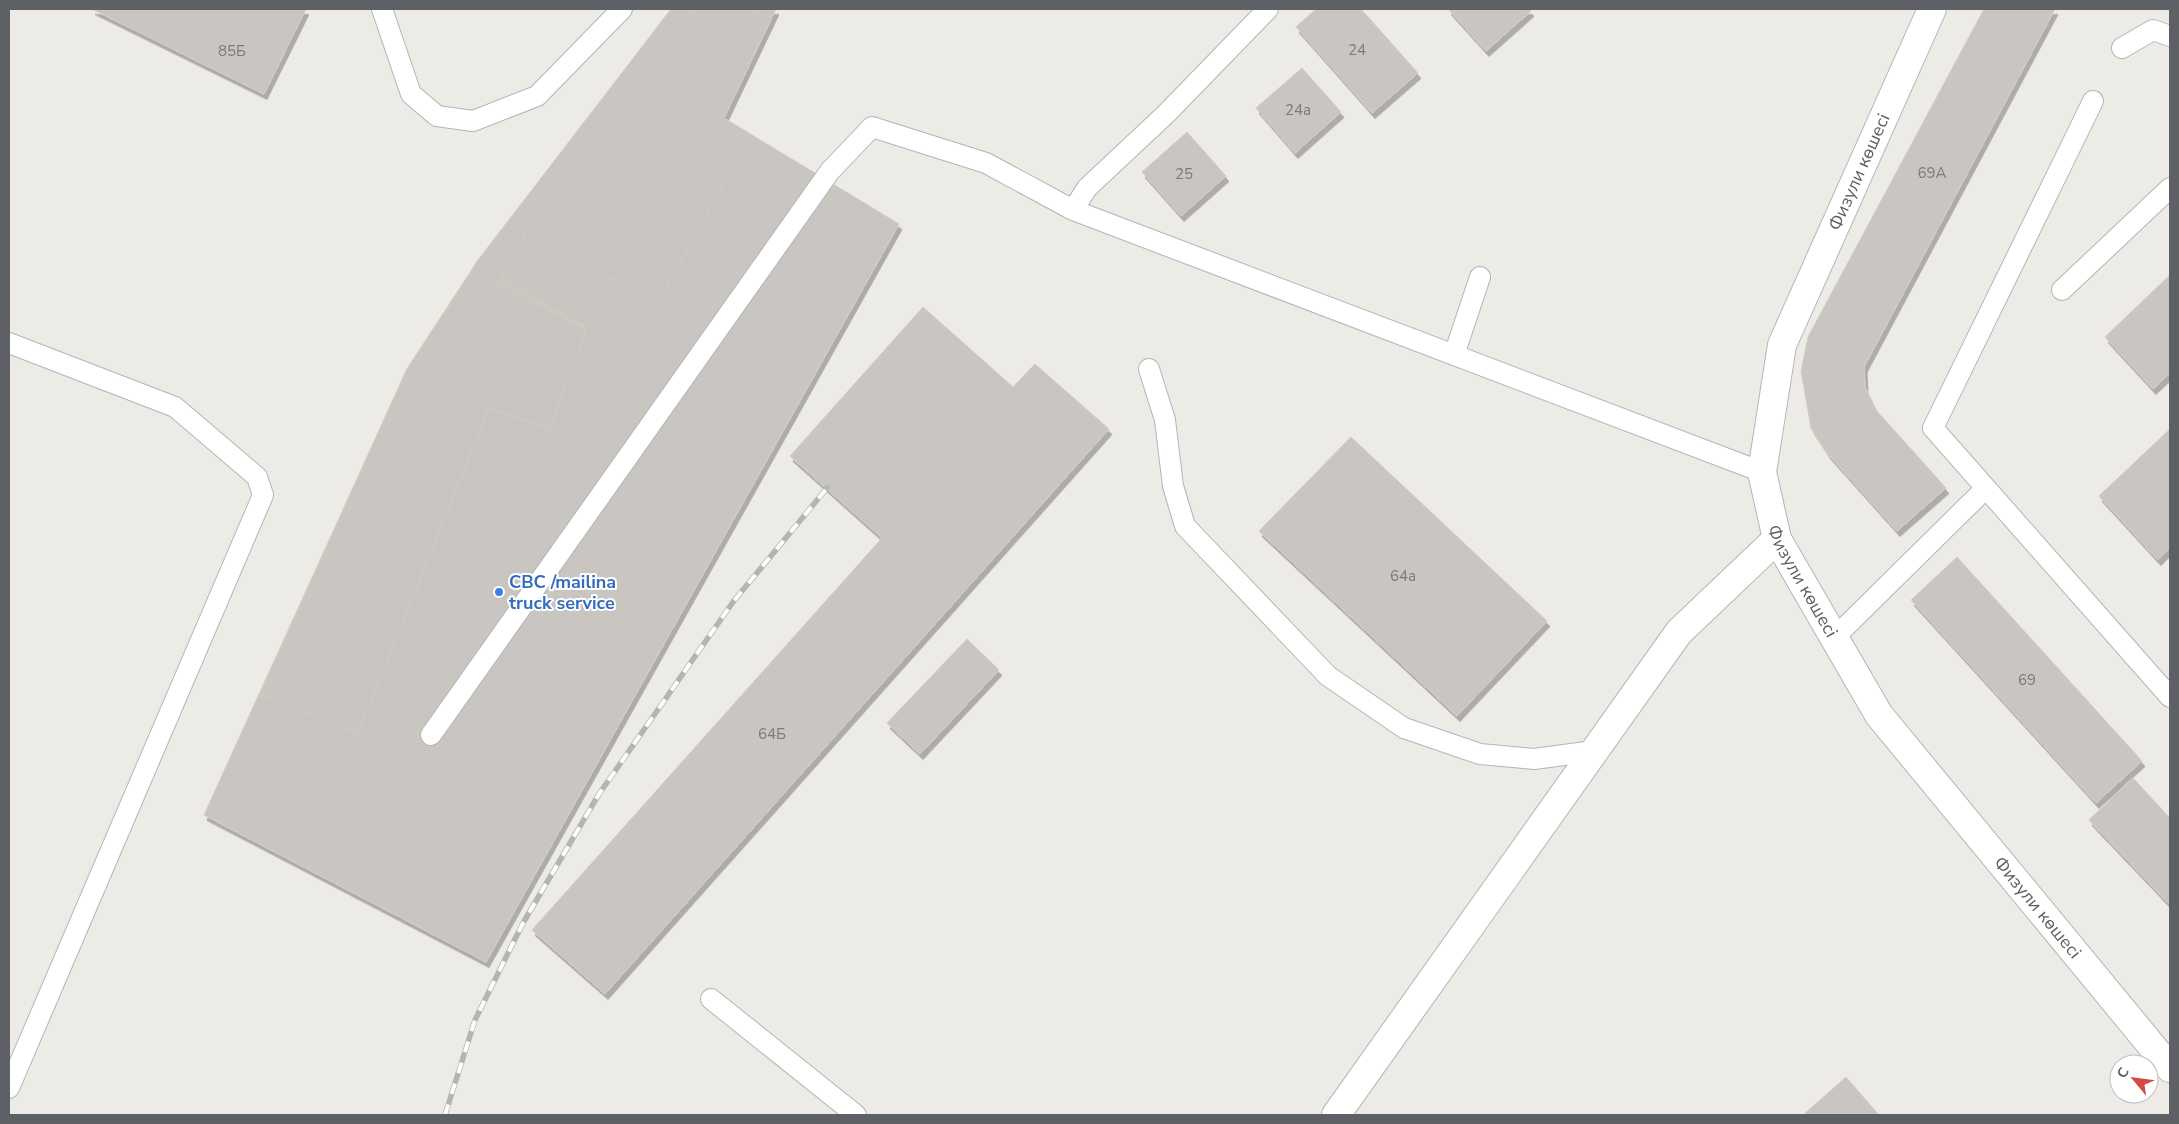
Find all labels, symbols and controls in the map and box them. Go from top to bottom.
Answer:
house number: 24 [1348,40,1366,60]
house number: 85Б [218,41,246,61]
house number: 24а [1285,100,1311,120]
street label: Физули көшесі [1822,110,1896,234]
house number: 69А [1918,163,1947,183]
house number: 25 [1175,164,1193,184]
street label: Физули көшесі [1762,523,1843,642]
house number: 64а [1390,566,1416,586]
place label: CBC /mailina truck service [509,570,616,615]
marker: CBC /mailina truck service [493,586,505,598]
house number: 69 [2018,670,2036,690]
house number: 64Б [758,724,786,744]
street label: Физули көшесі [1988,851,2087,964]
north arrow [2109,1054,2159,1104]
text: С [2112,1064,2134,1082]

